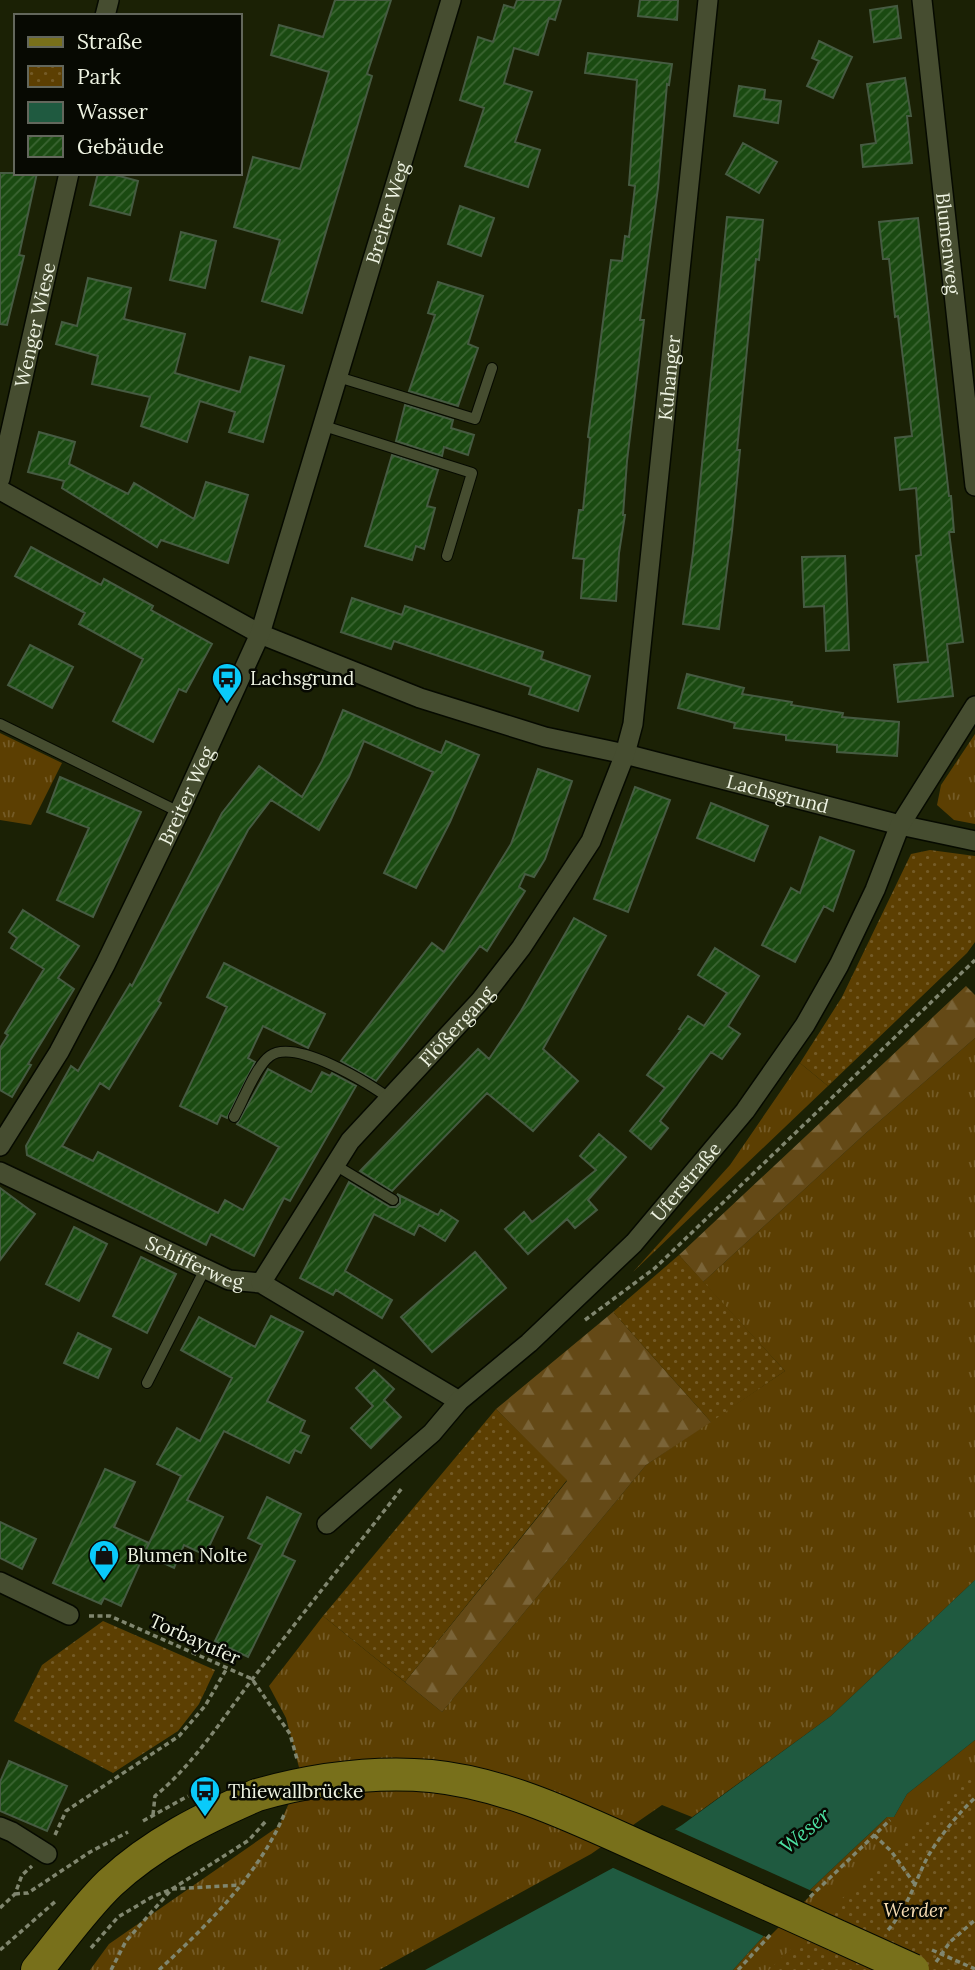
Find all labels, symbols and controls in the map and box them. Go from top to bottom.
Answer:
legend [14,14,242,175]
text: Straße [77,28,142,55]
text: Park [77,63,121,90]
text: Wasser [77,98,148,125]
text: Gebäude [77,133,164,160]
street label: Breiter Weg [360,158,414,267]
street label: Blumenweg [931,191,966,296]
street label: Wenger Wiese [9,260,60,390]
street label: Kuhanger [653,333,685,422]
bus stop icon: Lachsgrund [210,661,244,705]
place label: Lachsgrund [250,666,354,690]
street label: Breiter Weg [153,742,219,849]
street label: Lachsgrund [724,769,831,818]
street label: Flößergang [413,981,499,1071]
street label: Uferstraße [645,1137,726,1226]
street label: Schifferweg [142,1230,245,1293]
shop icon: Blumen Nolte [87,1538,121,1582]
place label: Blumen Nolte [127,1543,247,1567]
street label: Torbayufer [146,1608,245,1670]
bus stop icon: Thiewallbrücke [188,1774,222,1818]
place label: Thiewallbrücke [228,1779,363,1803]
water label: Weser [774,1801,836,1860]
park label: Werder [883,1898,947,1922]

